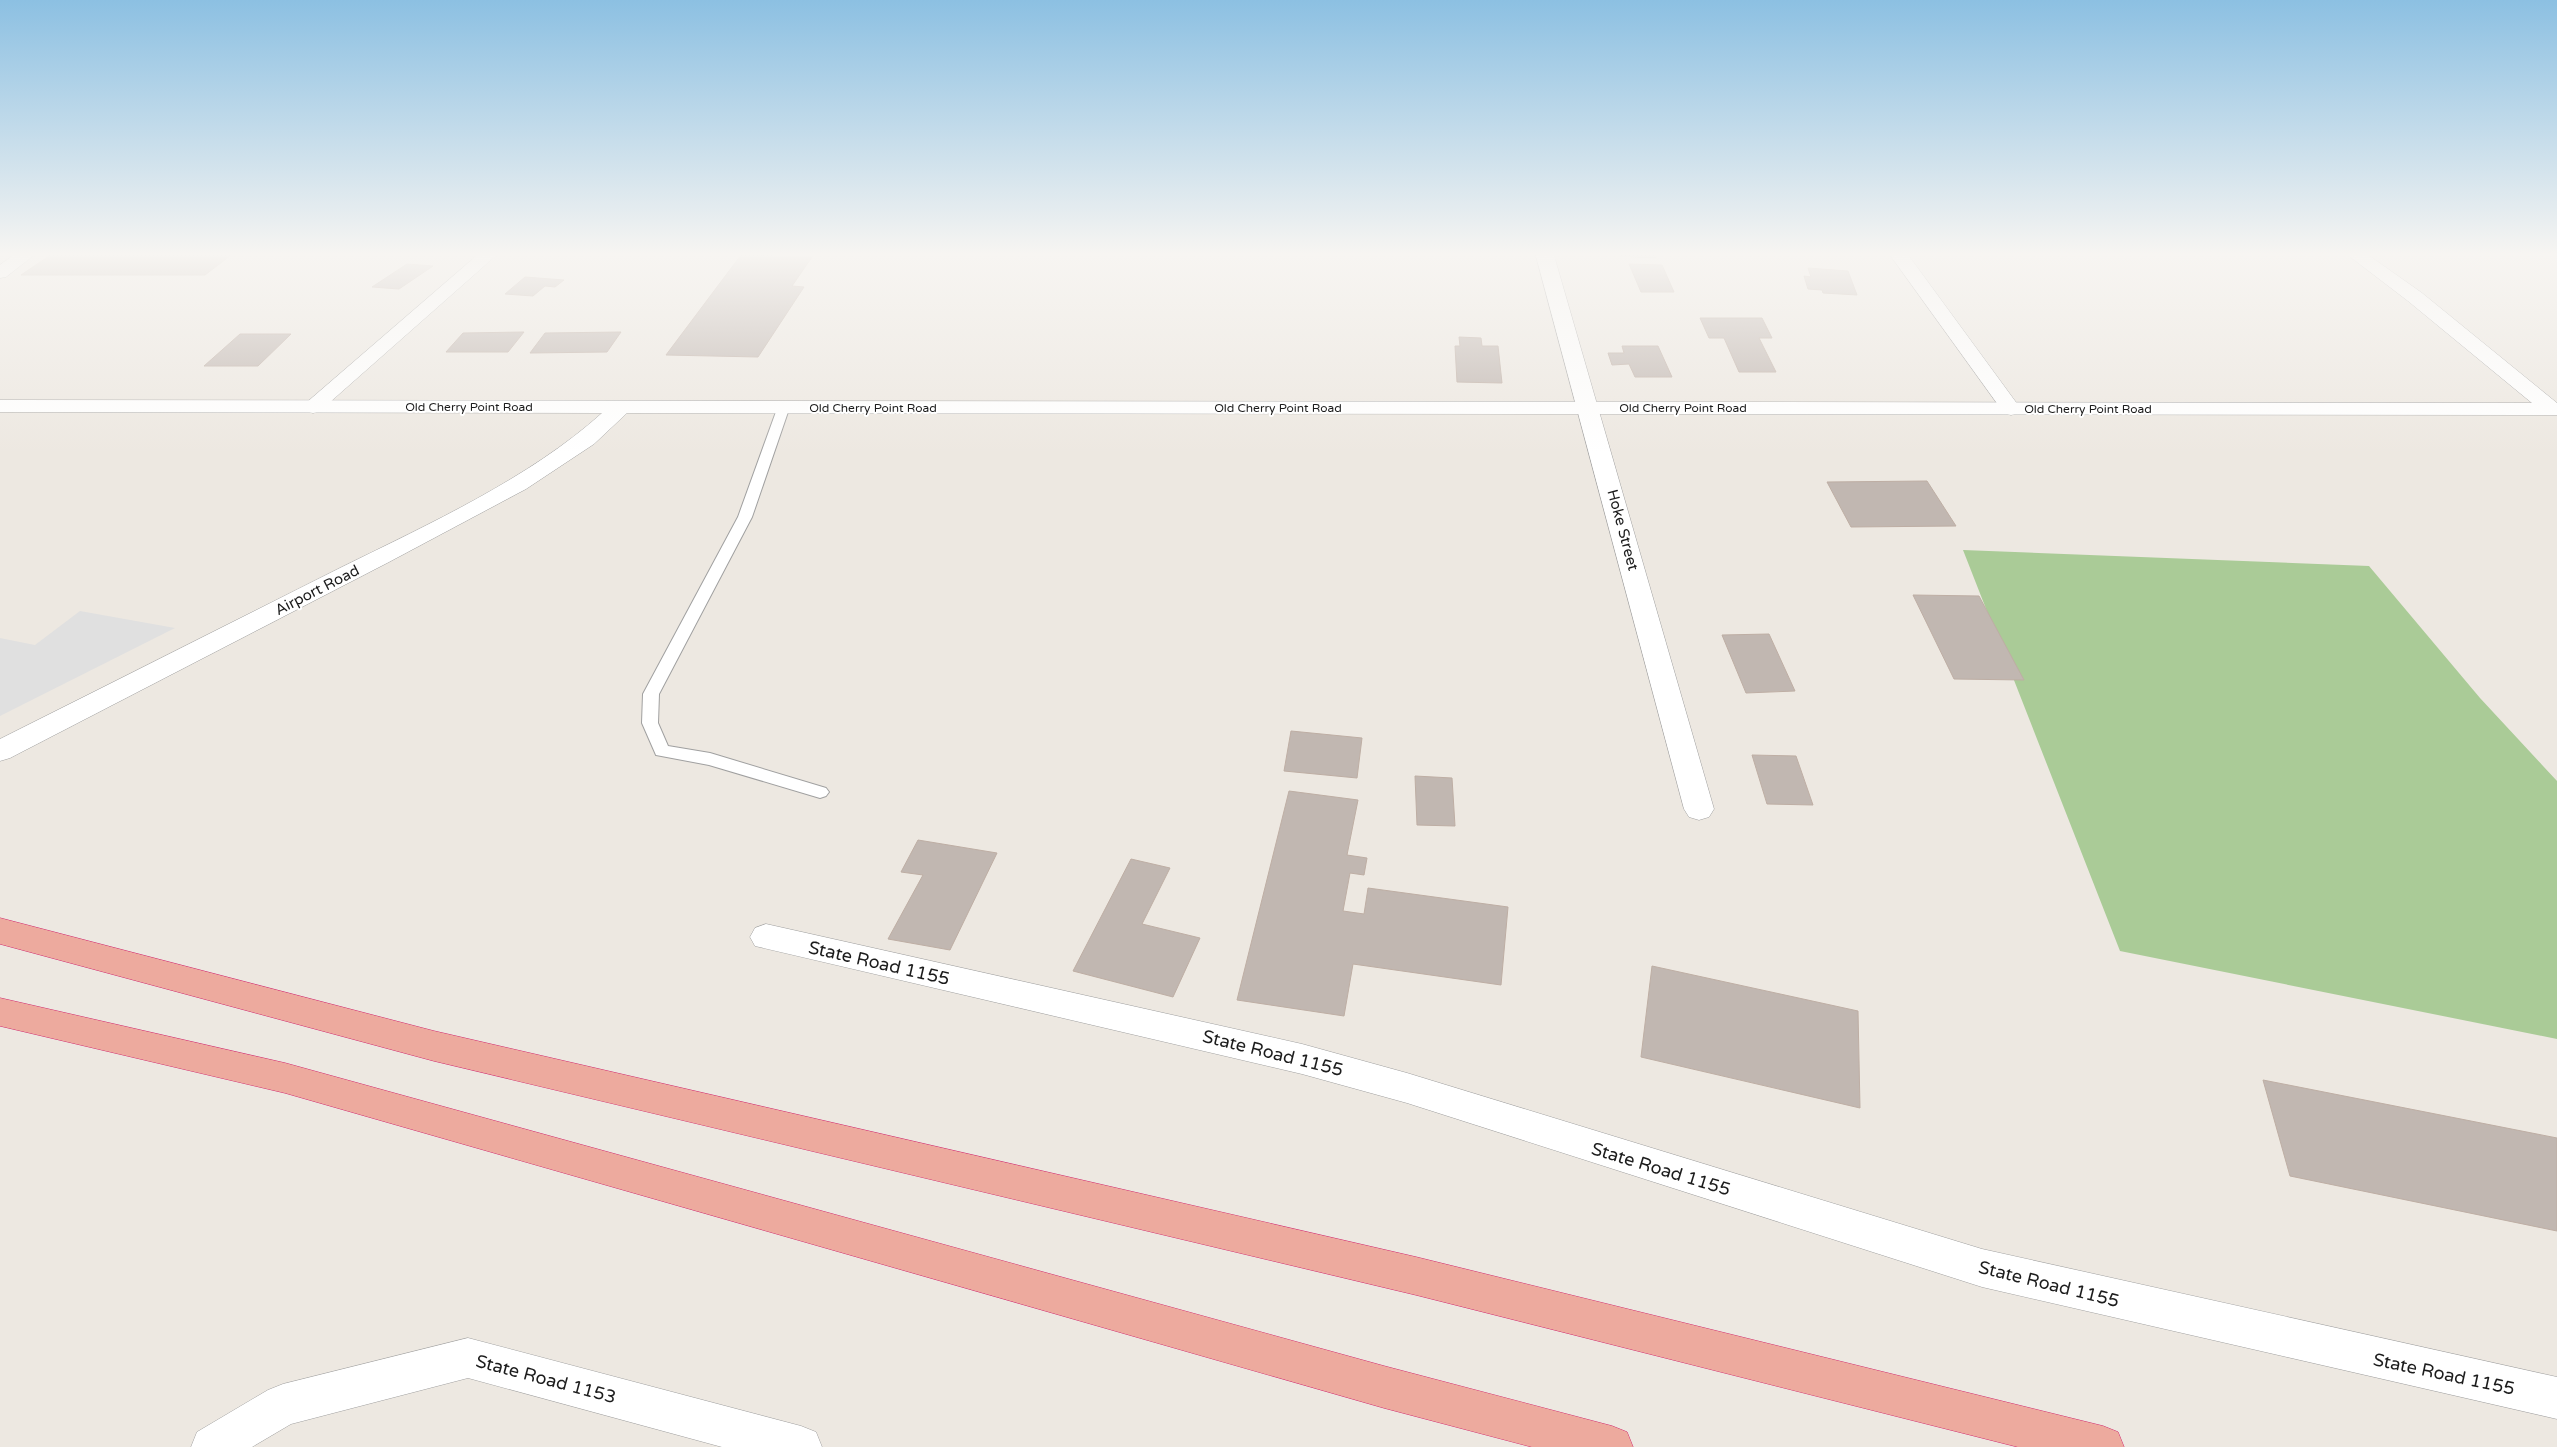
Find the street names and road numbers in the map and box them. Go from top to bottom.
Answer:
street label: Old Cherry Point Road [405,400,533,414]
street label: Old Cherry Point Road [809,401,937,415]
street label: Old Cherry Point Road [1214,401,1342,415]
street label: Old Cherry Point Road [1619,401,1747,415]
street label: Old Cherry Point Road [2024,402,2152,416]
street label: Hoke Street [1603,487,1643,573]
street label: Airport Road [272,561,362,619]
street label: State Road 1155 [806,936,952,990]
street label: State Road 1155 [1200,1025,1346,1081]
street label: State Road 1155 [1589,1137,1733,1201]
street label: State Road 1155 [1976,1256,2122,1312]
street label: State Road 1155 [2371,1348,2517,1400]
street label: State Road 1153 [474,1350,618,1408]

